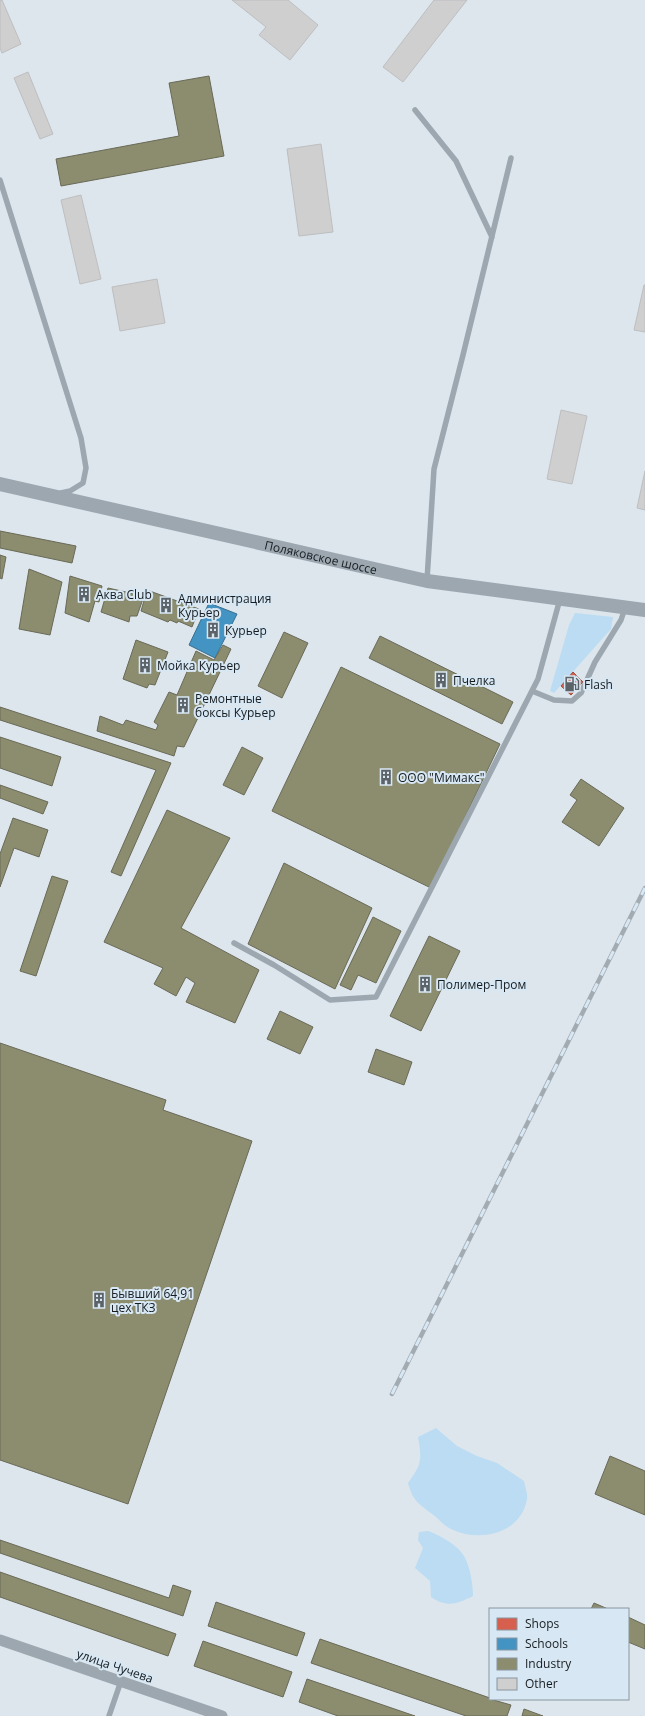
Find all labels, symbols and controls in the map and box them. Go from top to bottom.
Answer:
street label: Поляковское шоссе [263,536,379,578]
building icon: Аква Club [75,585,93,603]
place label: Аква Club [96,586,152,603]
place label: Администрация Курьер [178,590,271,621]
building icon: Администрация Курьер [157,596,175,614]
building icon: Курьер [204,621,222,639]
place label: Курьер [225,622,267,639]
building icon: Мойка Курьер [136,656,154,674]
place label: Мойка Курьер [157,657,240,674]
building icon: Пчелка [432,671,450,689]
place label: Пчелка [453,672,496,689]
fuel station icon: Flash [563,675,581,693]
place label: Flash [584,676,613,693]
place label: Ремонтные боксы Курьер [195,690,275,721]
building icon: Ремонтные боксы Курьер [174,696,192,714]
building icon: ООО "Мимакс" [377,768,395,786]
place label: ООО "Мимакс" [398,769,485,786]
building icon: Полимер-Пром [416,975,434,993]
place label: Полимер-Пром [437,976,526,993]
place label: Бывший 64,91 цех ТКЗ [111,1285,194,1316]
building icon: Бывший 64,91 цех ТКЗ [90,1291,108,1309]
legend [489,1608,629,1700]
text: Shops [525,1615,560,1632]
text: Schools [525,1635,568,1652]
street label: улица Чучева [75,1645,155,1687]
text: Industry [525,1655,572,1672]
text: Other [525,1675,558,1692]

